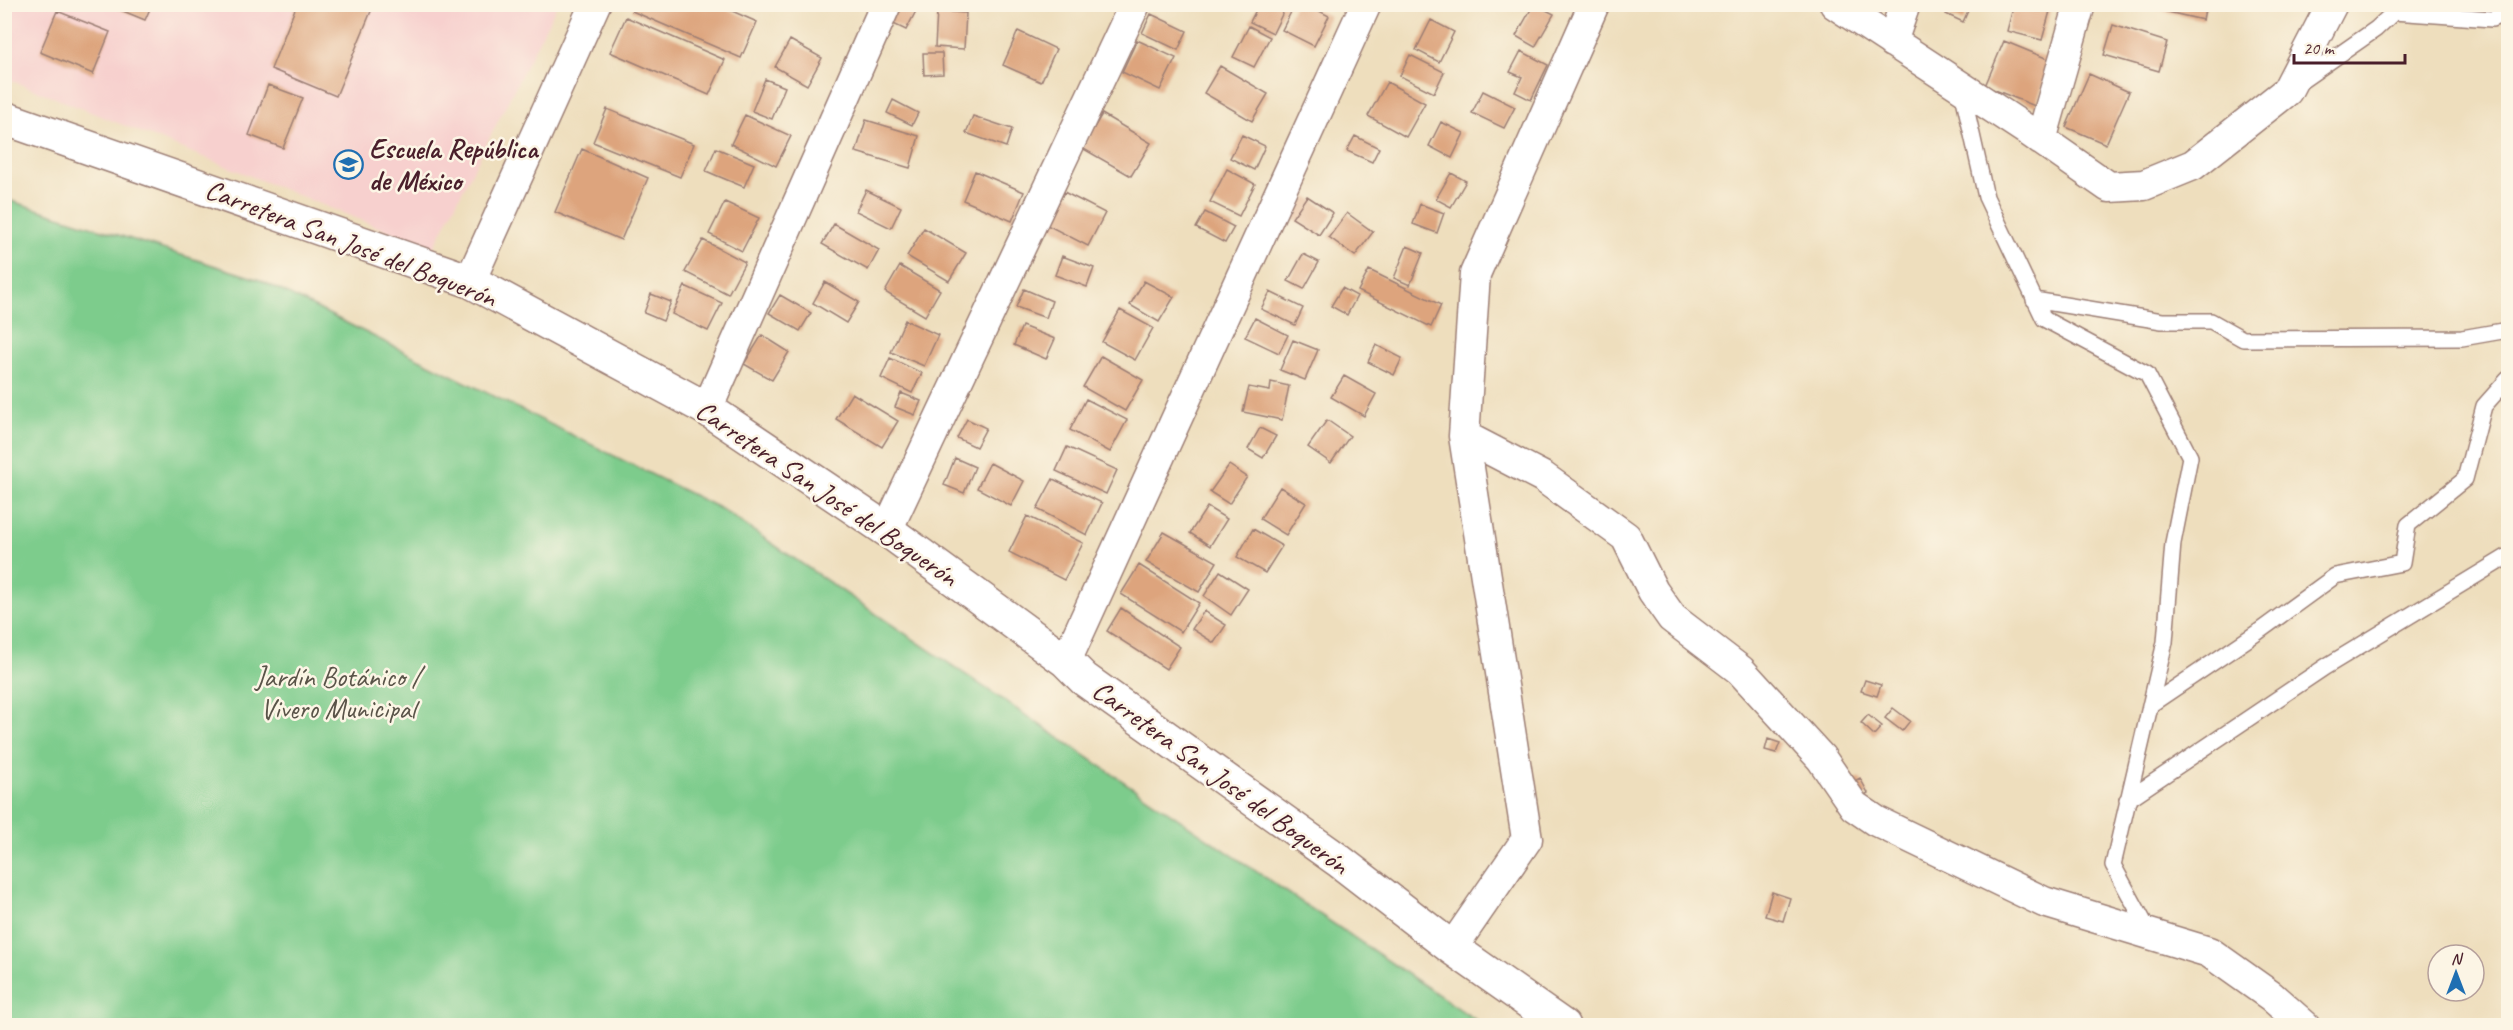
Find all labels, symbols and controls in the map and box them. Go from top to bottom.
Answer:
scale bar [2294,27,2405,65]
text: 20 m [2303,37,2336,59]
place label: Escuela República de México [369,131,540,198]
school or university icon: Escuela República de México [332,148,364,180]
street label: Carretera San José del Boquerón [201,171,503,315]
street label: Carretera San José del Boquerón [689,392,966,595]
park label: Jardín Botánico / Vivero Municipal [253,659,427,726]
street label: Carretera San José del Boquerón [1086,672,1357,883]
north arrow [2426,943,2486,1003]
text: N [2451,949,2464,969]

